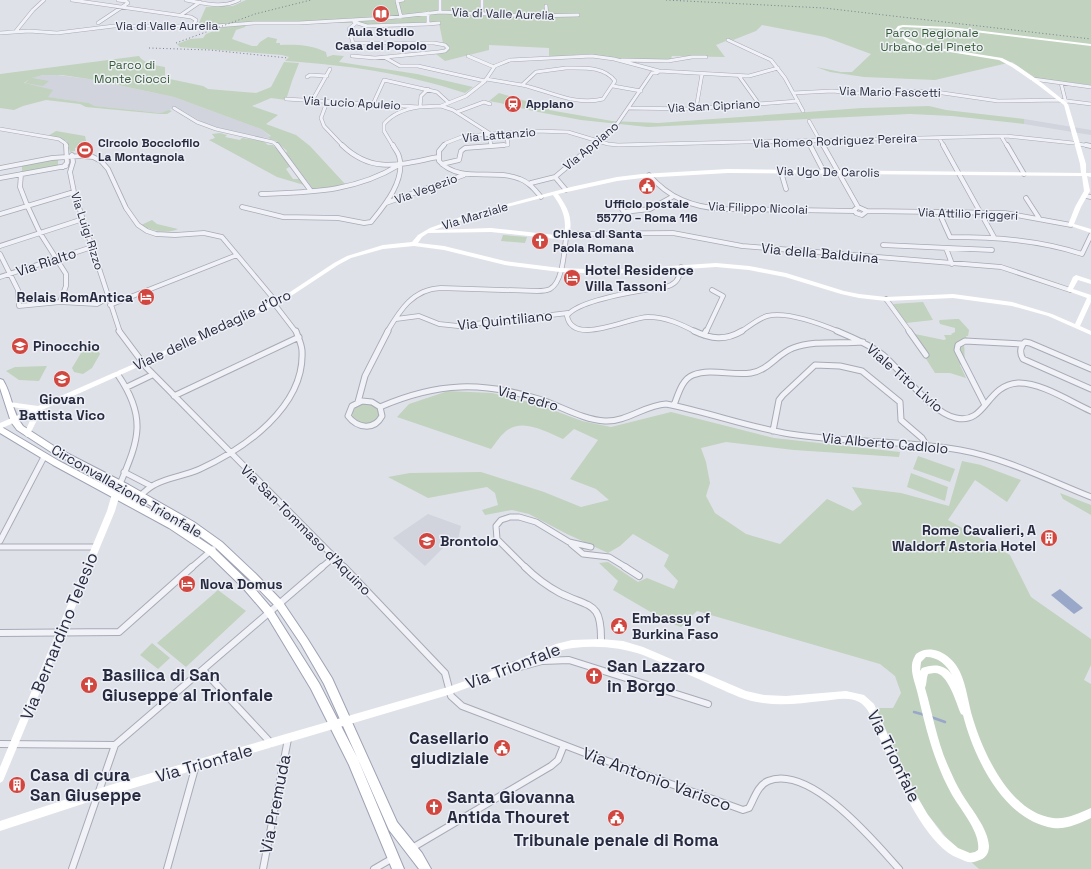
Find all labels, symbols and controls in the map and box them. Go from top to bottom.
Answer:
library icon: Aula Studio Casa del Popolo [371,4,391,24]
street label: Via di Valle Aurelia [451,4,555,24]
street label: Via di Valle Aurelia [116,18,219,34]
place label: Aula Studio Casa del Popolo [335,24,427,54]
park label: Parco Regionale Urbano del Pineto [881,25,983,55]
park label: Parco di Monte Ciocci [94,57,170,87]
street label: Via Mario Fascetti [839,83,941,101]
street label: Via Lucio Apuleio [303,92,401,114]
station icon: Appiano [503,94,523,114]
place label: Appiano [526,96,574,112]
street label: Via San Cipriano [667,96,761,116]
street label: Via Appiano [560,118,622,174]
street label: Via Lattanzio [461,124,537,146]
street label: Via Romeo Rodriguez Pereira [753,130,918,152]
place label: Circolo Bocciofilo La Montagnola [98,135,200,165]
sports icon: Circolo Bocciofilo La Montagnola [75,140,95,160]
street label: Via Ugo De Carolis [776,163,880,181]
street label: Via Vegezio [392,170,460,208]
public building icon: Ufficio postale 55770 – Roma 116 [637,176,657,196]
street label: Via Luigi Rizzo [67,190,107,272]
place label: Ufficio postale 55770 – Roma 116 [596,196,698,226]
street label: Via Marziale [440,198,510,234]
street label: Via Filippo Nicolai [708,198,808,218]
street label: Via Attilio Friggeri [918,204,1018,224]
place label: Chiesa di Santa Paola Romana [553,226,642,256]
church icon: Chiesa di Santa Paola Romana [530,231,550,251]
street label: Via della Balduina [760,239,880,267]
street label: Via Rialto [14,244,78,280]
place label: Hotel Residence Villa Tassoni [585,261,694,295]
hotel icon: Hotel Residence Villa Tassoni [562,268,582,288]
street label: Viale delle Medaglie d'Oro [130,286,294,374]
hotel icon: Relais RomAntica [136,287,156,307]
place label: Relais RomAntica [17,288,133,306]
street label: Via Quintiliano [457,306,553,334]
school or university icon: Pinocchio [10,336,30,356]
place label: Pinocchio [33,337,100,355]
street label: Viale Tito Livio [863,340,947,416]
school or university icon: Giovan Battista Vico [52,369,72,389]
street label: Via Fedro [496,381,560,415]
place label: Giovan Battista Vico [19,390,105,424]
street label: Via Alberto Cadlolo [821,429,949,457]
street label: Circonvallazione Trionfale [48,440,206,542]
street label: Via San Tommaso d'Aquino [237,461,375,599]
place label: Rome Cavalieri, A Waldorf Astoria Hotel [892,521,1036,555]
building icon: Rome Cavalieri, A Waldorf Astoria Hotel [1039,528,1059,548]
school or university icon: Brontolo [417,531,437,551]
place label: Brontolo [440,532,499,550]
street label: Via Bernardino Telesio [15,549,103,723]
hotel icon: Nova Domus [177,574,197,594]
place label: Nova Domus [200,575,283,593]
place label: Embassy of Burkina Faso [632,609,719,643]
public building icon: Embassy of Burkina Faso [609,616,629,636]
street label: Via Trionfale [463,638,563,694]
place label: San Lazzaro in Borgo [607,655,705,697]
place label: Basilica di San Giuseppe al Trionfale [102,664,273,706]
church icon: San Lazzaro in Borgo [584,666,604,686]
church icon: Basilica di San Giuseppe al Trionfale [79,675,99,695]
street label: Via Trionfale [862,706,926,806]
place label: Casellario giudiziale [409,727,489,769]
public building icon: Casellario giudiziale [492,738,512,758]
street label: Via Trionfale [153,739,255,787]
street label: Via Antonio Varisco [580,742,734,816]
street label: Via Premuda [255,752,295,856]
place label: Casa di cura San Giuseppe [30,764,142,806]
building icon: Casa di cura San Giuseppe [7,775,27,795]
place label: Santa Giovanna Antida Thouret [447,786,575,828]
church icon: Santa Giovanna Antida Thouret [424,797,444,817]
public building icon: Tribunale penale di Roma [606,808,626,828]
place label: Tribunale penale di Roma [513,829,719,851]

